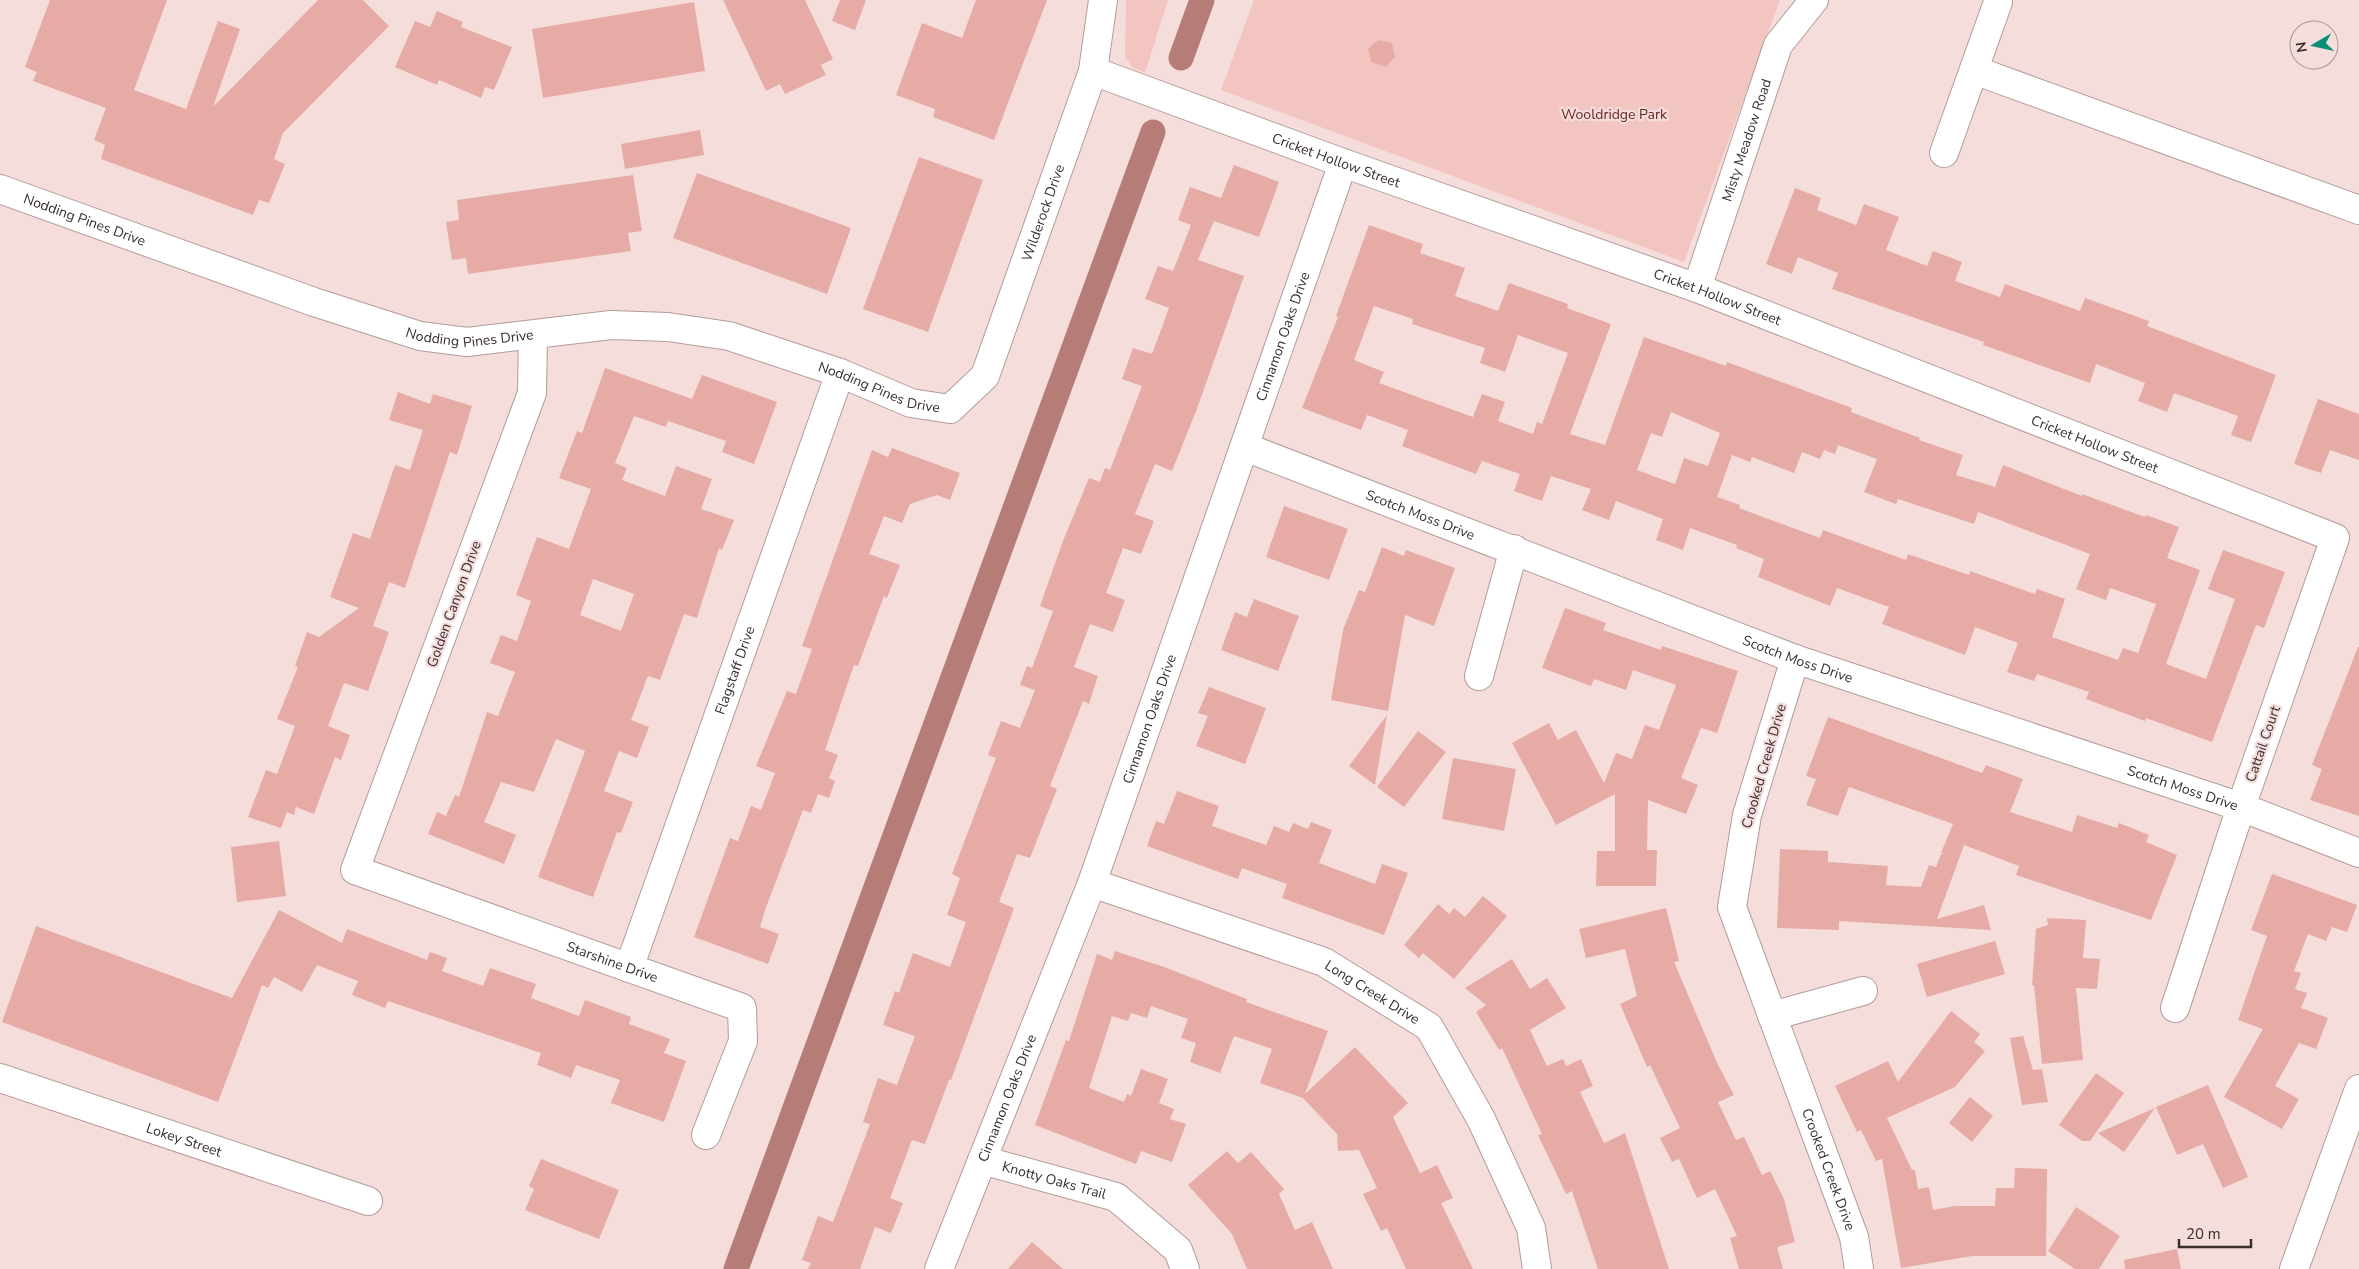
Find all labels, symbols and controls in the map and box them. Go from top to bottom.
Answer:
north arrow [2289,20,2339,70]
text: N [2291,40,2312,54]
street label: Misty Meadow Road [1717,76,1776,204]
park label: Wooldridge Park [1561,105,1668,124]
street label: Cricket Hollow Street [1269,128,1403,192]
street label: Wilderock Drive [1017,162,1069,264]
street label: Nodding Pines Drive [21,189,148,250]
street label: Cricket Hollow Street [1651,264,1784,330]
street label: Cinnamon Oaks Drive [1251,269,1314,404]
street label: Nodding Pines Drive [403,323,535,352]
street label: Nodding Pines Drive [816,357,941,417]
street label: Cricket Hollow Street [2028,410,2161,477]
street label: Scotch Moss Drive [1363,485,1478,544]
street label: Golden Canyon Drive [422,538,486,670]
street label: Flagstaff Drive [710,623,759,717]
street label: Scotch Moss Drive [1740,630,1855,687]
street label: Cinnamon Oaks Drive [1118,652,1181,786]
street label: Crooked Creek Drive [1737,701,1791,831]
street label: Cattail Court [2241,703,2285,785]
street label: Scotch Moss Drive [2125,760,2241,815]
street label: Starshine Drive [564,937,661,987]
street label: Long Creek Drive [1321,955,1423,1029]
street label: Cinnamon Oaks Drive [973,1031,1041,1165]
street label: Crooked Creek Drive [1798,1105,1860,1233]
street label: Lokey Street [144,1118,224,1161]
street label: Knotty Oaks Trail [1000,1157,1109,1204]
scale bar [2179,1216,2252,1248]
text: 20 m [2186,1224,2221,1244]

